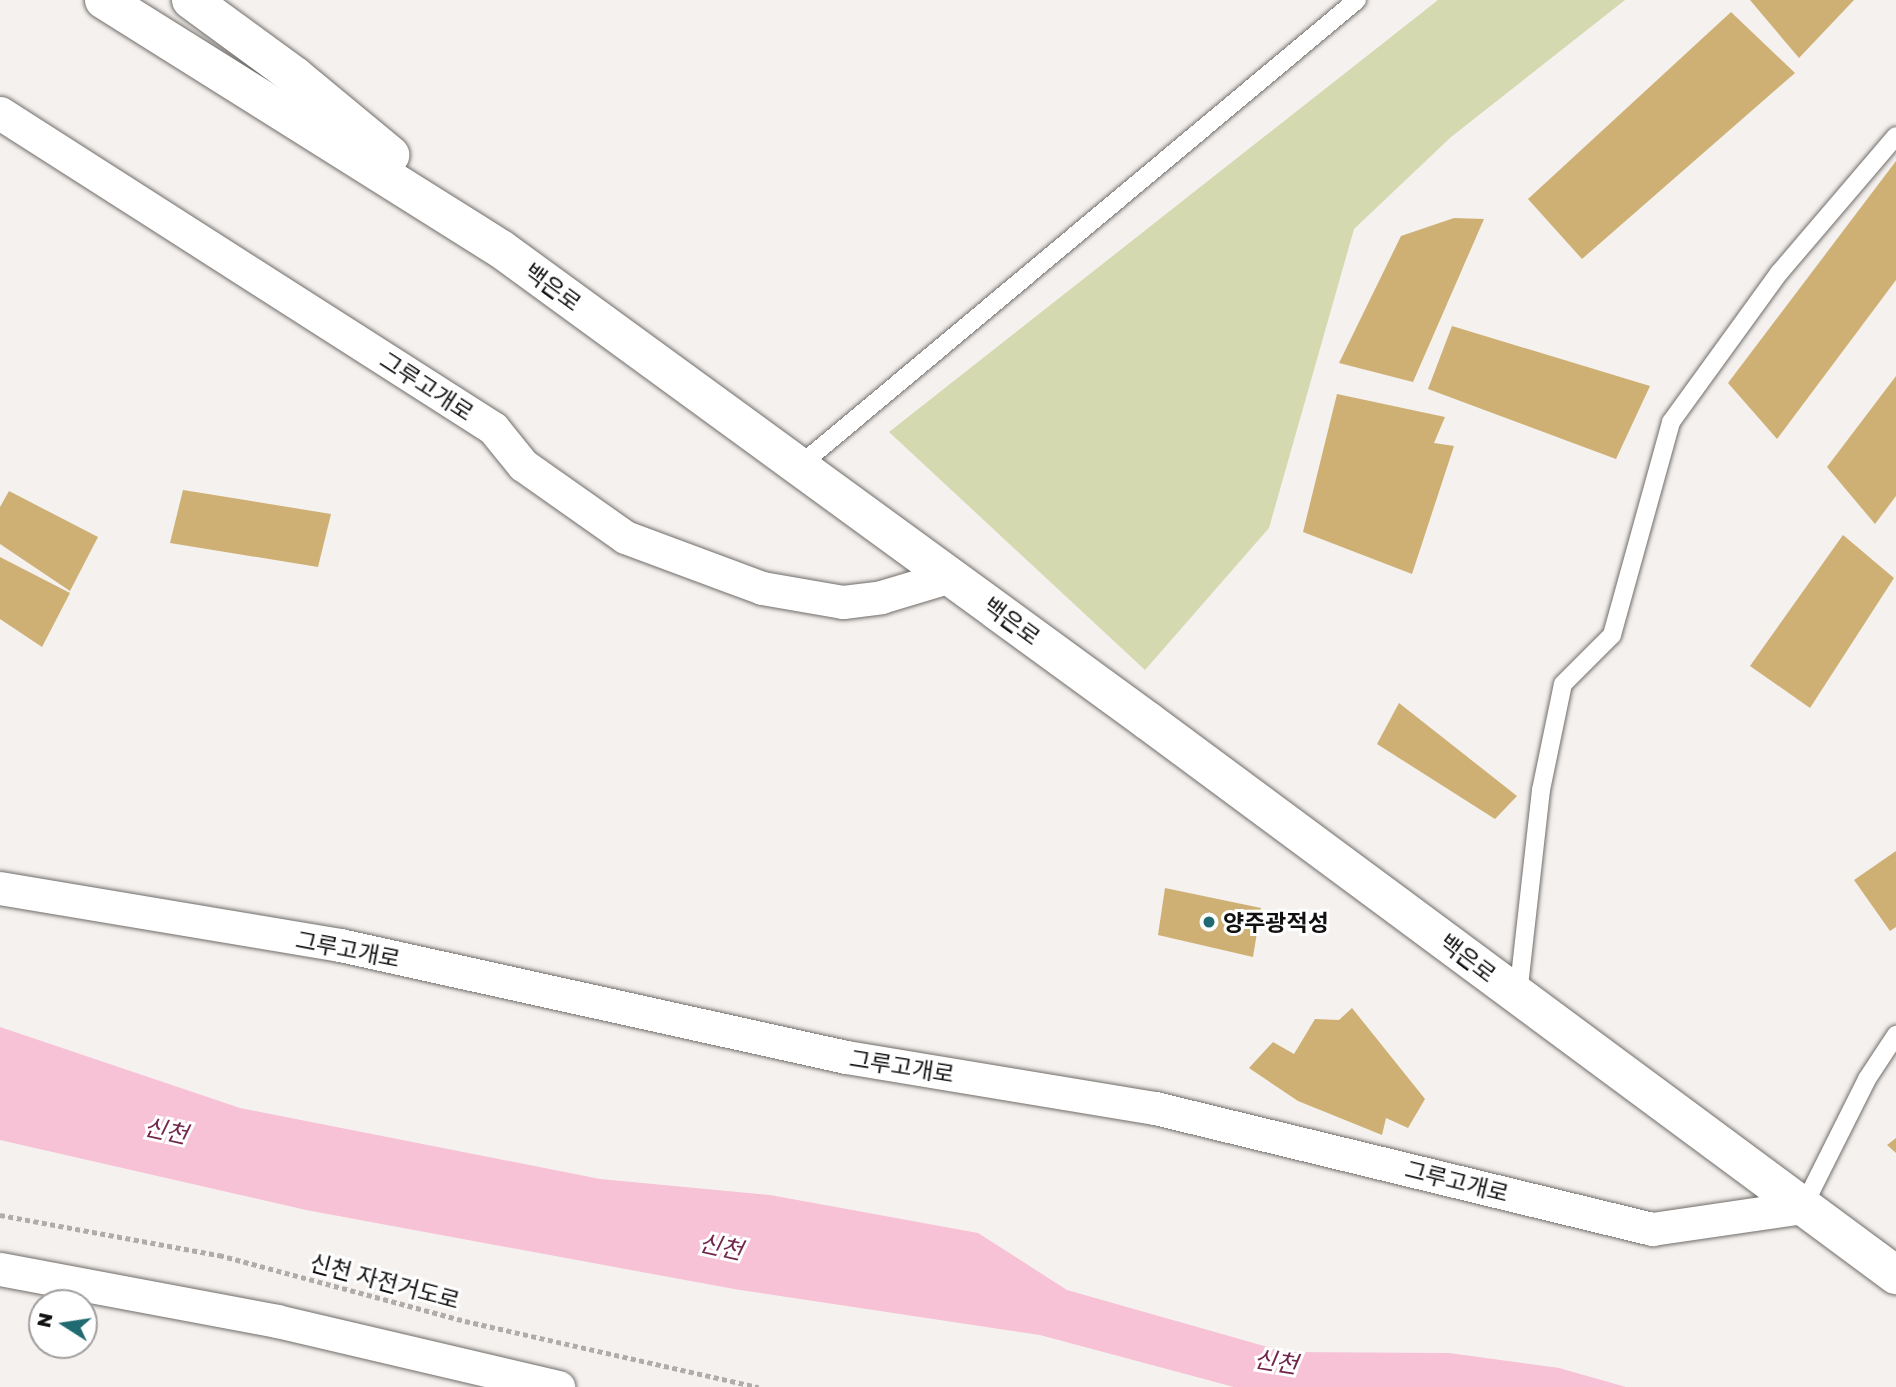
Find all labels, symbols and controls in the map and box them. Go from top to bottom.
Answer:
street label: 백은로 [519,257,587,317]
street label: 그루고개로 [375,346,479,426]
street label: 백은로 [978,591,1046,651]
place label: 양주광적성 [1223,908,1329,936]
marker: 양주광적성 [1201,914,1217,930]
street label: 그루고개로 [293,925,403,973]
street label: 백은로 [1434,928,1502,988]
street label: 그루고개로 [848,1044,956,1088]
water label: 신천 [141,1111,191,1149]
street label: 그루고개로 [1402,1155,1512,1207]
water label: 신천 [696,1227,746,1265]
street label: 신천 자전거도로 [307,1248,463,1314]
north arrow [28,1289,98,1359]
text: N [31,1310,57,1329]
water label: 신천 [1252,1343,1300,1379]

